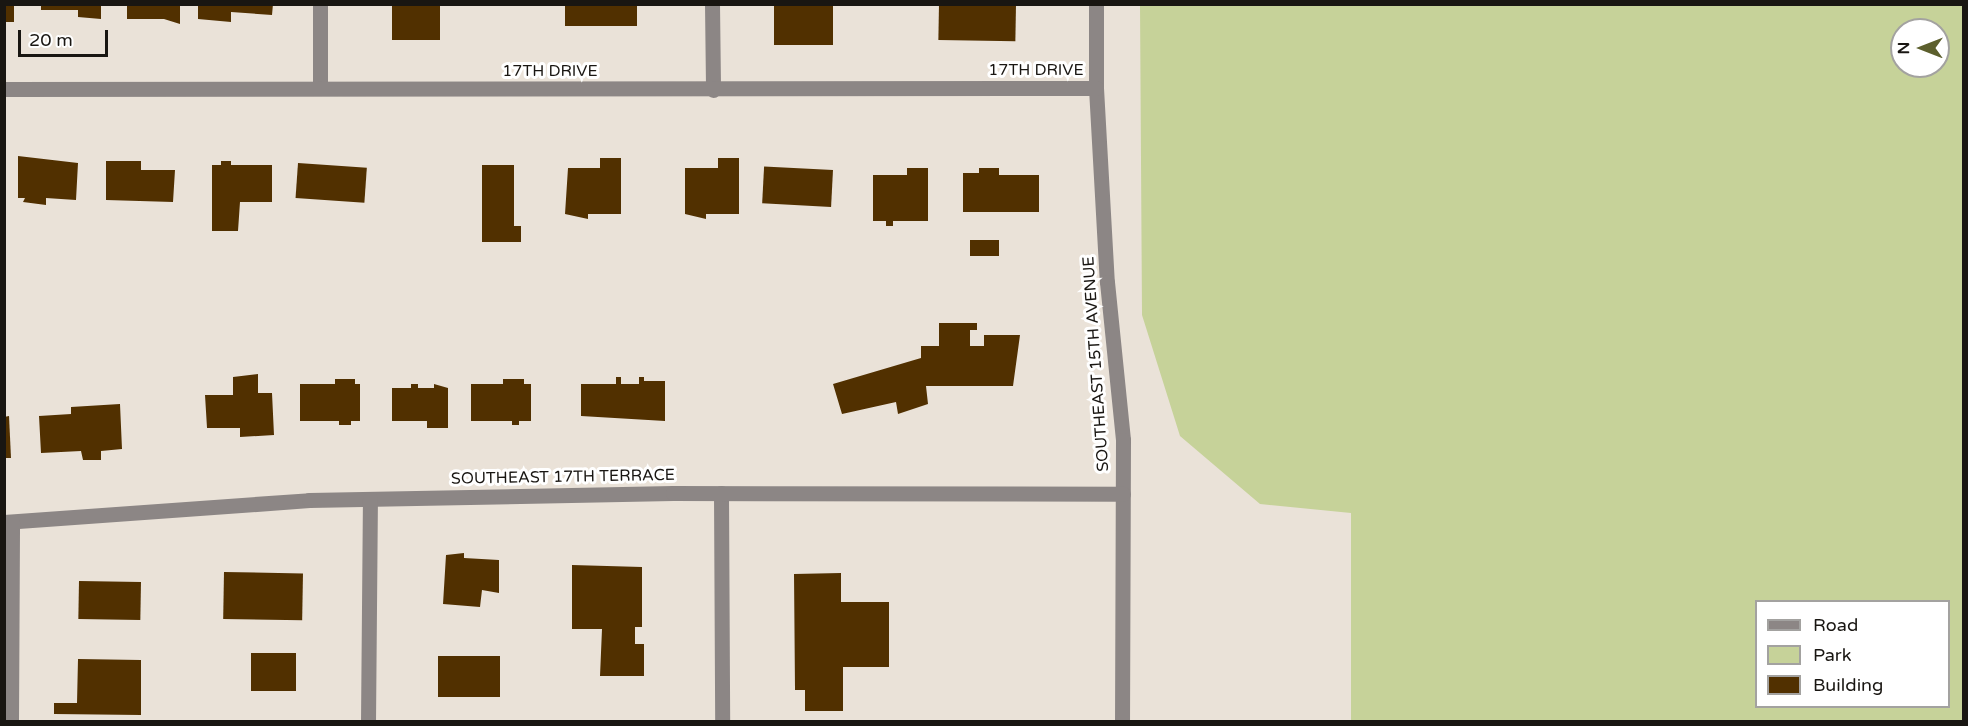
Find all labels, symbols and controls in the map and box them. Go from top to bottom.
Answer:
scale bar [21,18,111,56]
north arrow [1890,18,1950,78]
text: 20 m [29,29,73,51]
text: N [1894,42,1914,54]
street label: 17TH DRIVE [988,60,1084,80]
street label: 17TH DRIVE [502,61,598,81]
street label: SOUTHEAST 15TH AVENUE [1079,256,1113,472]
street label: SOUTHEAST 17TH TERRACE [451,465,675,489]
legend [1755,600,1950,708]
text: Road [1813,614,1858,636]
text: Park [1813,644,1851,666]
text: Building [1813,674,1883,696]

